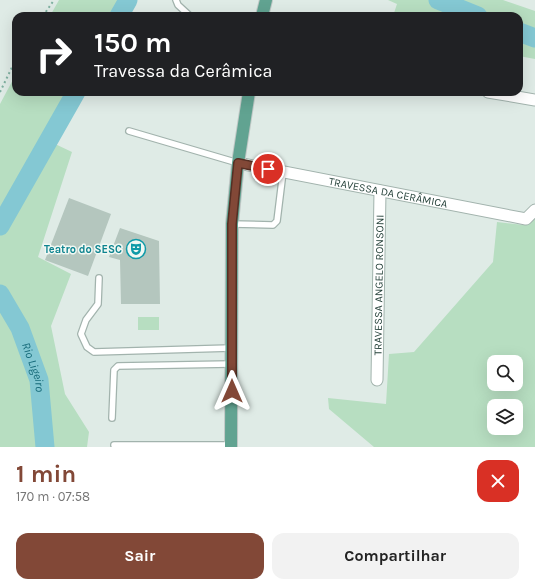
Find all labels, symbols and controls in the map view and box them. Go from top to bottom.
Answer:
text: 150 m [94,26,172,59]
icon: right [28,28,80,80]
text: Travessa da Cerâmica [94,60,272,82]
pin [251,152,285,186]
icon: arrive [257,158,279,180]
street label: TRAVESSA DA CERÂMICA [328,175,449,211]
street label: TRAVESSA ANGELO RONSONI [371,215,387,355]
theatre icon: Teatro do SESC [125,238,147,260]
place label: Teatro do SESC [44,243,122,256]
water label: Rio Ligeiro [19,340,47,393]
map controls [487,355,523,435]
button: search [487,355,523,391]
position arrow [211,370,253,412]
button: layers [487,399,523,435]
text: 1 min [16,460,76,488]
button: close [477,460,519,502]
text: 170 m · 07:58 [16,489,90,504]
button: Sair [16,533,264,579]
button: Compartilhar [272,533,519,579]

